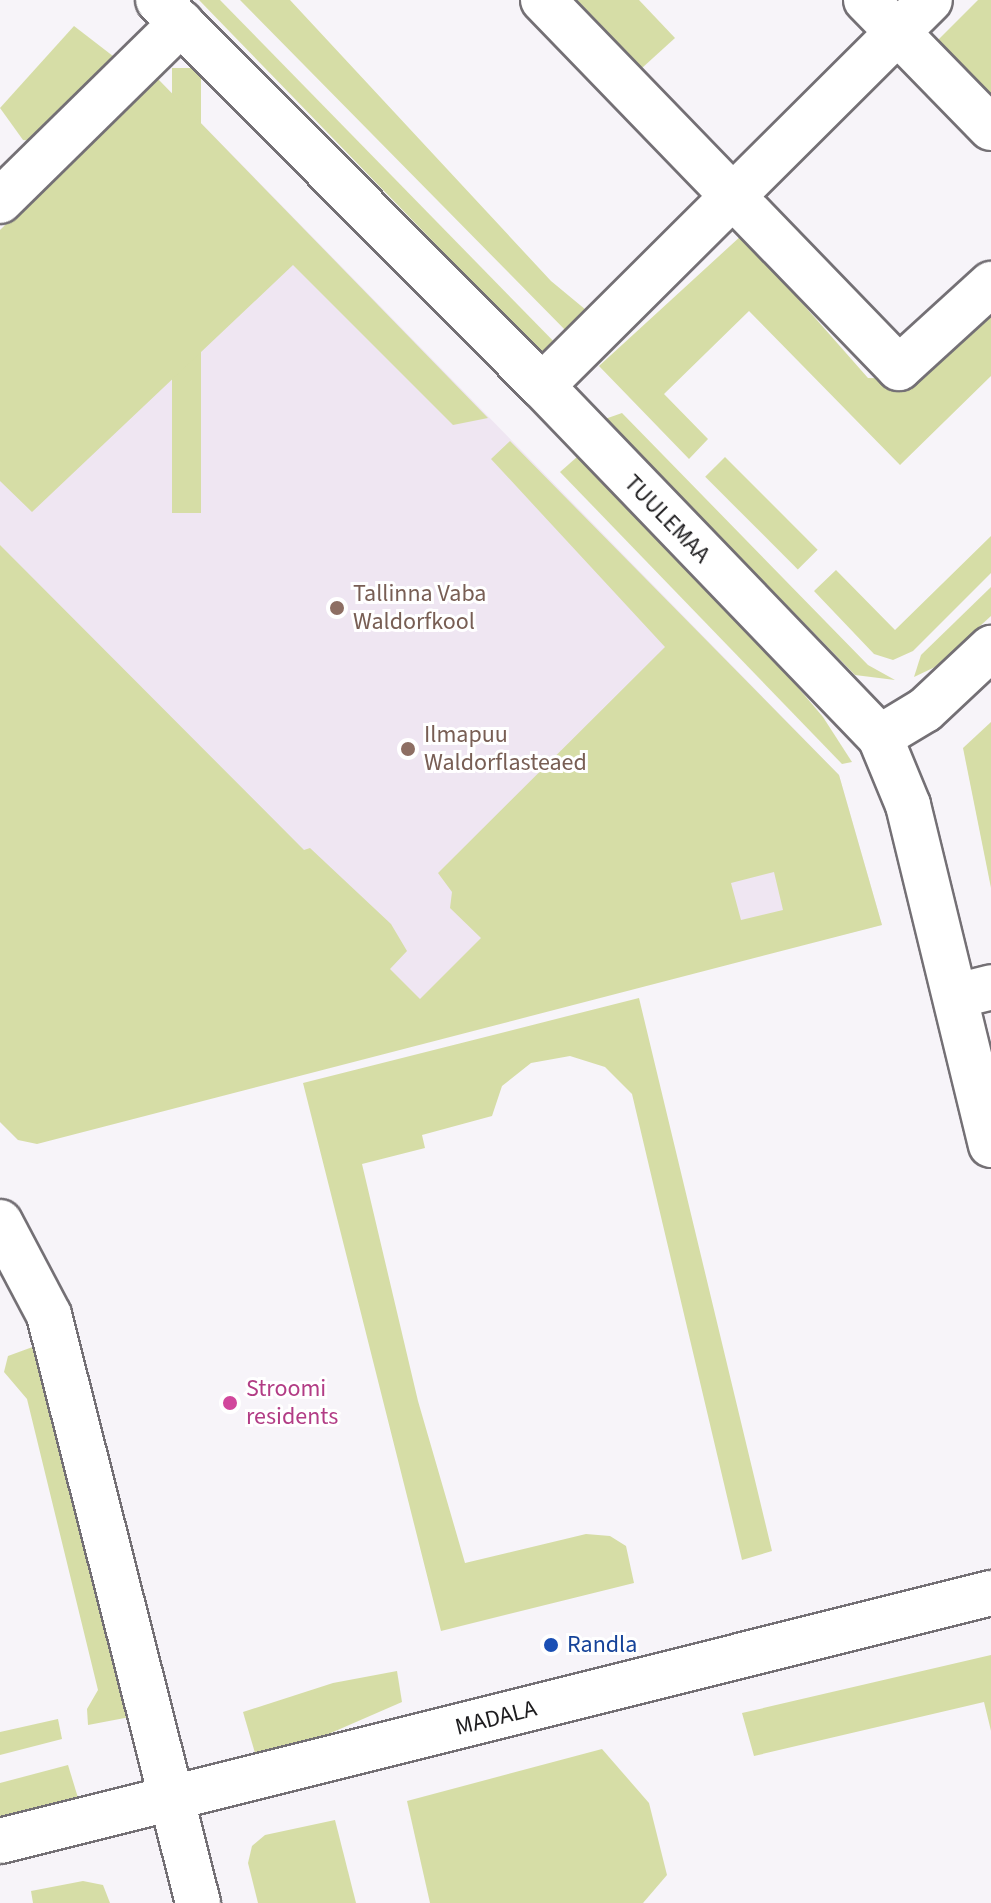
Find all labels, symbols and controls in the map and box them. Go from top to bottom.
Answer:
street label: TUULEMAA [618,469,716,569]
place label: Tallinna Vaba Waldorfkool [353,580,486,636]
marker: Tallinna Vaba Waldorfkool [328,599,346,617]
place label: Ilmapuu Waldorflasteaed [424,721,587,777]
marker: Ilmapuu Waldorflasteaed [399,740,417,758]
place label: Stroomi residents [246,1375,338,1431]
marker: Stroomi residents [221,1394,239,1412]
place label: Randla [567,1631,637,1659]
marker: Randla [542,1636,560,1654]
street label: MADALA [452,1694,540,1742]

